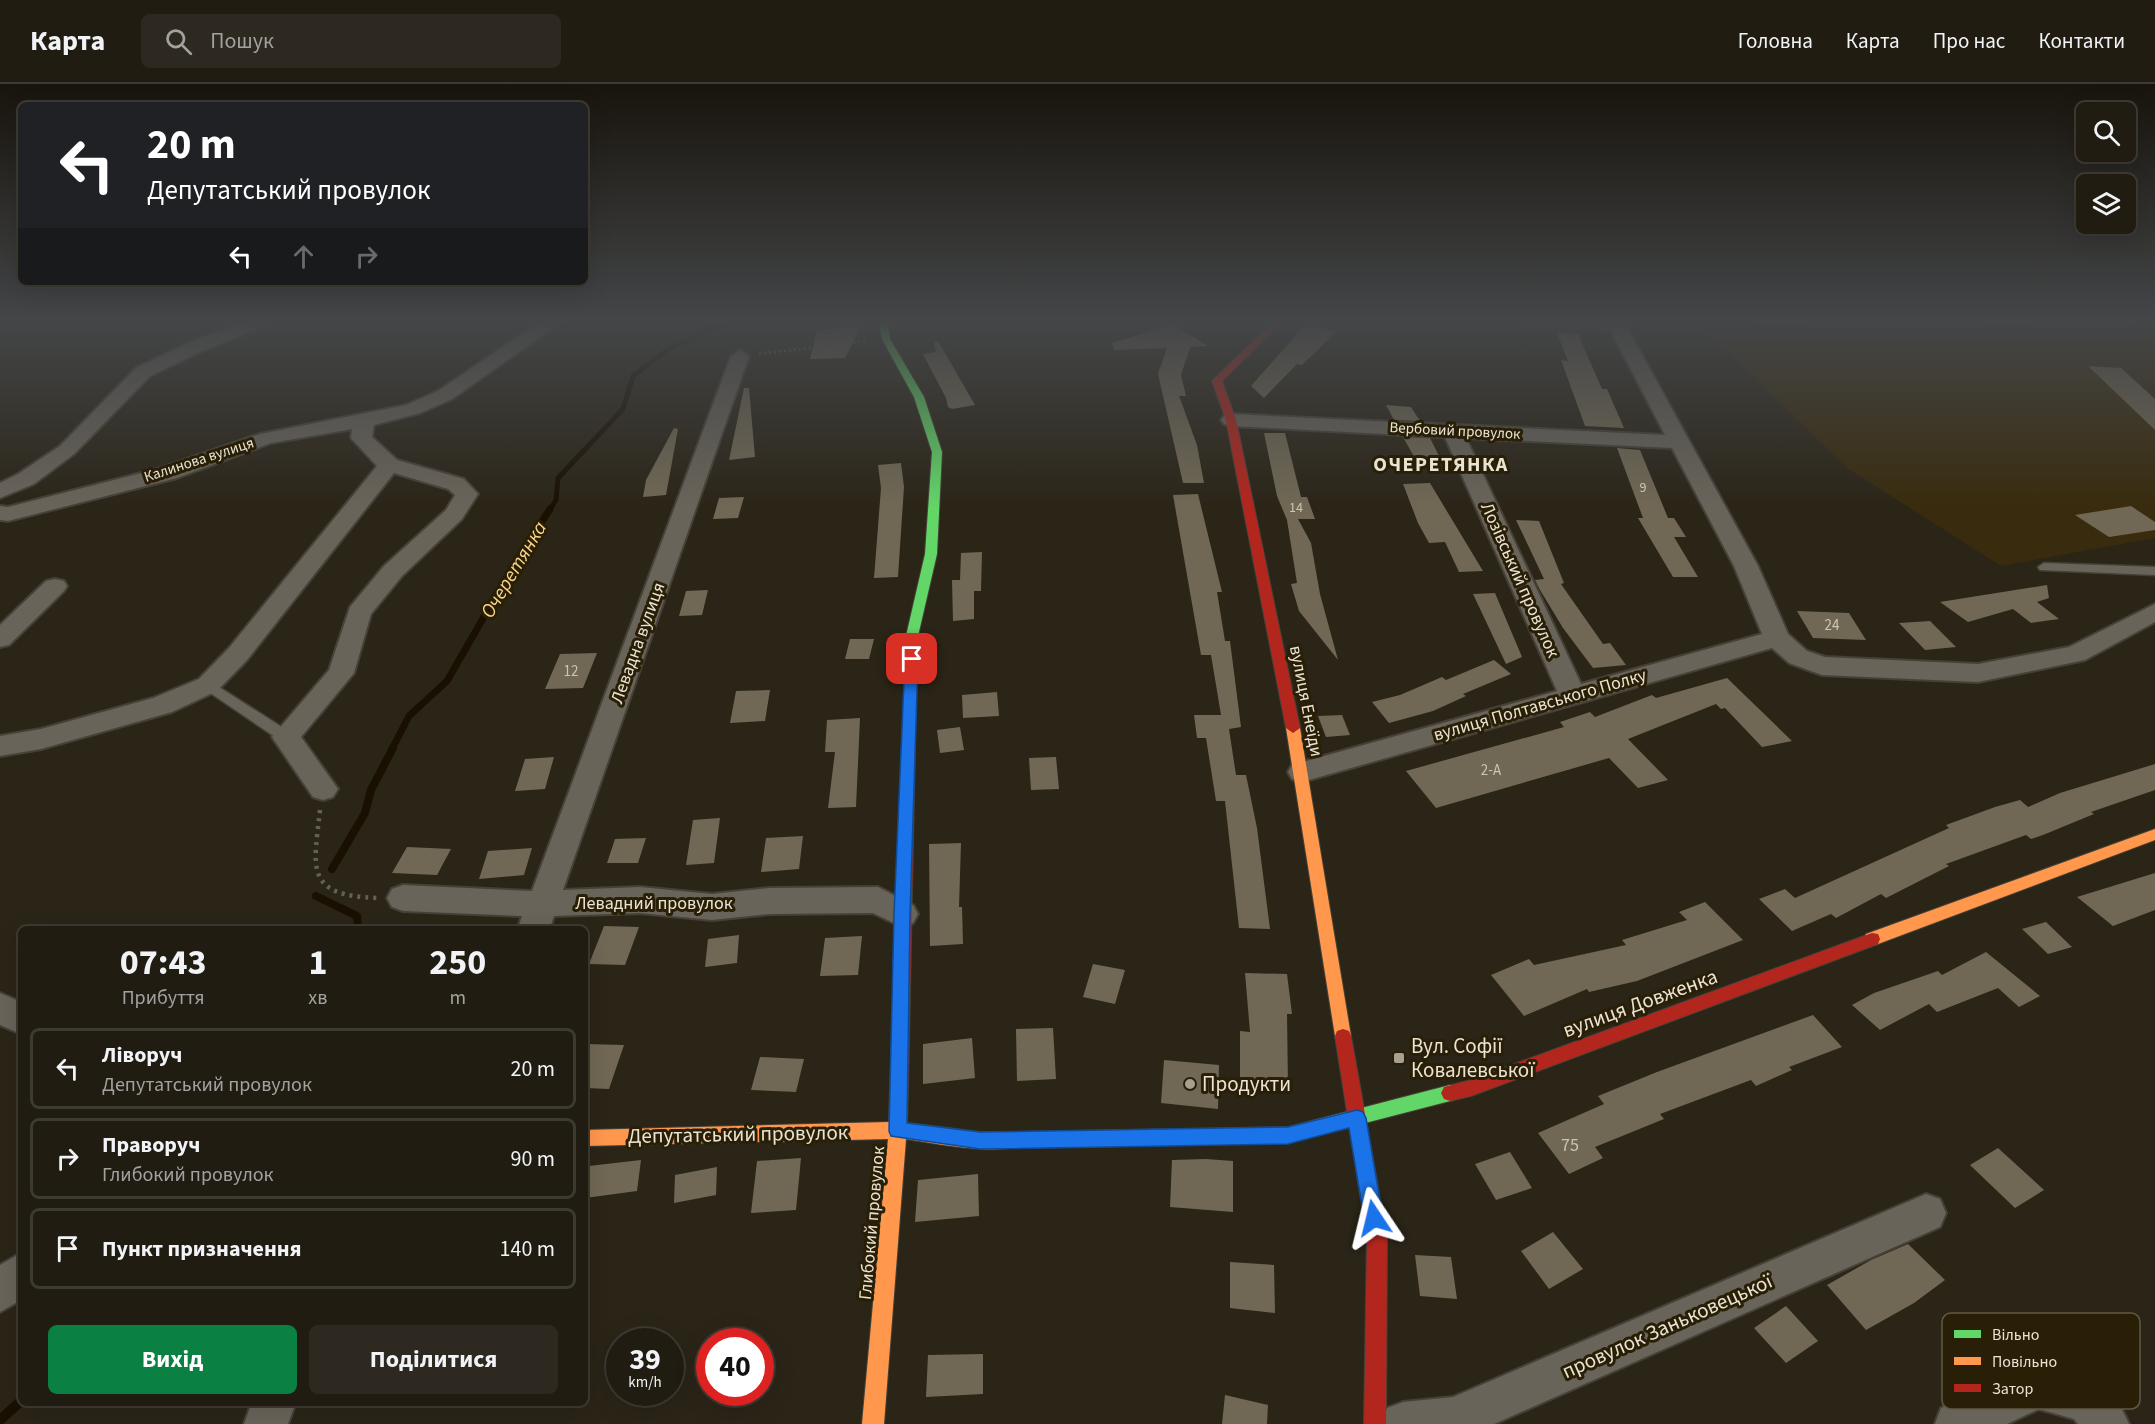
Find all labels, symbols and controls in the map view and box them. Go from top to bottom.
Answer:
search box [141,14,561,68]
text: Карта [30,21,105,61]
icon: search [162,25,195,58]
text: Пошук [210,25,274,57]
text: Головна [1738,26,1813,56]
text: Карта [1846,26,1900,56]
text: Про нас [1933,26,2005,56]
text: Контакти [2038,26,2125,56]
map controls [2076,102,2136,234]
button: search [2076,102,2136,162]
text: 20 m [147,115,236,175]
icon: left [48,126,126,204]
text: Депутатський провулок [147,171,430,210]
button: layers [2076,174,2136,234]
icon: left [224,240,257,273]
icon: ahead [287,240,320,273]
icon: right [350,240,383,273]
street label: Вербовий провулок [1389,417,1522,445]
street label: Калинова вулиця [141,432,257,488]
district label: ОЧЕРЕТЯНКА [1373,451,1509,479]
house number: 9 [1640,478,1647,498]
house number: 14 [1289,498,1303,518]
street label: Лозівський провулок [1474,498,1566,662]
water label: Очеретянка [474,516,554,624]
street label: Левадна вулиця [604,579,672,707]
house number: 24 [1825,615,1840,636]
pin [886,633,937,684]
icon: arrive [895,642,928,675]
street label: вулиця Енеїди [1283,643,1329,759]
house number: 12 [564,661,578,682]
street label: вулиця Полтавського Полку [1431,662,1650,747]
house number: 2-А [1481,760,1502,781]
street label: Левадний провулок [575,891,733,916]
text: 07:43 [120,937,207,988]
text: 1 [308,937,327,988]
text: 250 [429,937,486,988]
street label: вулиця Довженка [1558,961,1722,1045]
text: Прибуття [122,984,205,1012]
text: хв [308,984,327,1012]
text: m [449,984,466,1012]
place label: Вул. Софії Ковалевської [1411,1031,1535,1085]
text: Ліворуч [102,1039,182,1071]
marker: Вул. Софії Ковалевської [1392,1051,1406,1065]
icon: left [51,1052,84,1085]
text: 20 m [510,1053,555,1085]
place label: Продукти [1202,1069,1291,1099]
text: Депутатський провулок [102,1071,312,1099]
marker: Продукти [1183,1077,1197,1091]
street label: Депутатський провулок [628,1117,849,1151]
text: Праворуч [102,1129,200,1161]
house number: 75 [1561,1133,1579,1158]
icon: right [51,1142,84,1175]
text: 90 m [510,1143,555,1175]
street label: Глибокий провулок [853,1145,891,1301]
text: Глибокий провулок [102,1161,274,1189]
position arrow [1342,1186,1406,1250]
icon: arrive [51,1232,84,1265]
text: Пункт призначення [102,1233,302,1265]
text: 140 m [500,1233,555,1265]
street label: провулок Заньковецької [1557,1266,1778,1386]
legend [1942,1313,2140,1409]
text: Вільно [1992,1324,2039,1346]
button: Вихід [48,1325,297,1394]
button: Поділитися [309,1325,558,1394]
speed limit sign: 40 [696,1328,774,1406]
text: 39 [629,1338,661,1381]
text: Повільно [1992,1351,2057,1373]
text: km/h [628,1372,662,1393]
text: Затор [1992,1378,2033,1400]

